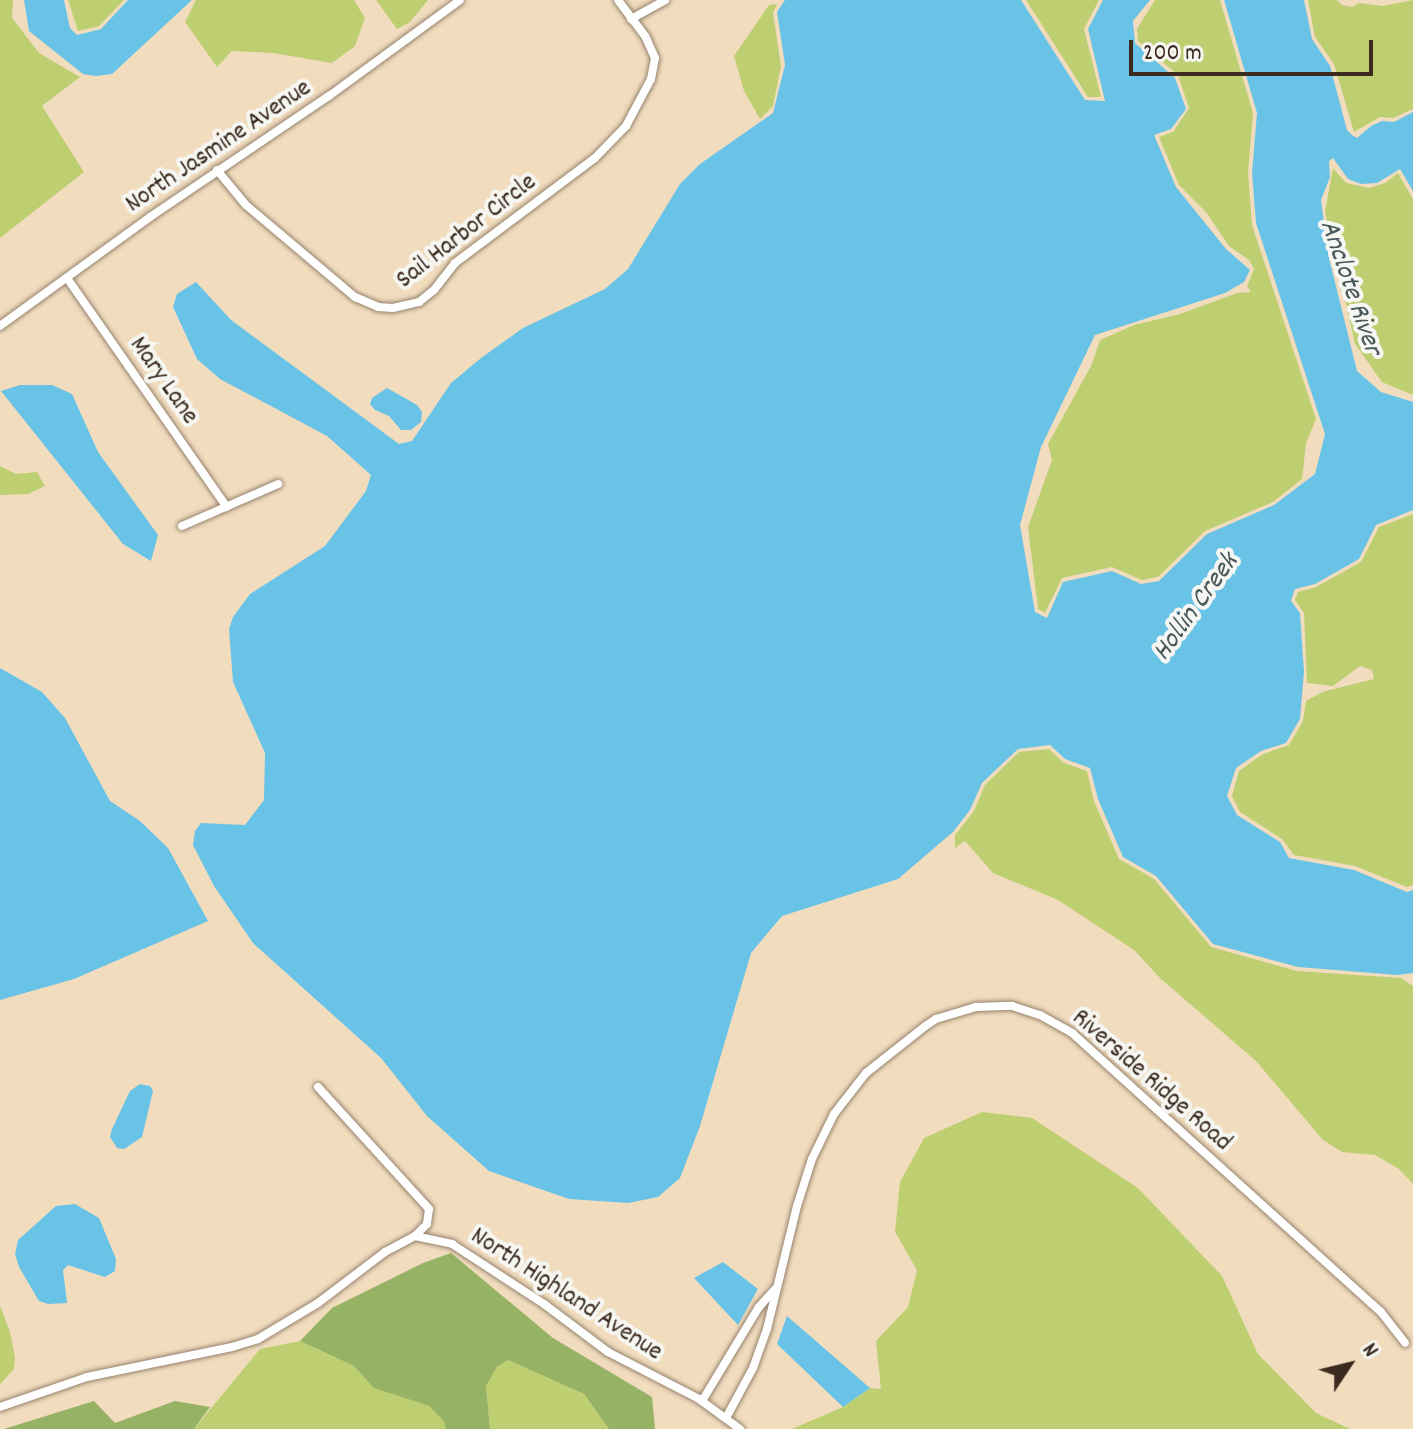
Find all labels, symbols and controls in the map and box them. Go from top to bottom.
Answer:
scale bar [1133,24,1377,74]
text: 200 m [1143,37,1202,71]
street label: North Jasmine Avenue [120,73,318,221]
street label: Sail Harbor Circle [391,168,543,296]
water label: Anclote River [1310,216,1388,360]
street label: Mary Lane [122,331,204,431]
water label: Hollin Creek [1147,548,1247,668]
street label: Riverside Ridge Road [1065,1003,1237,1159]
street label: North Highland Avenue [464,1221,668,1369]
north arrow [1309,1325,1389,1405]
text: N [1353,1338,1385,1364]

